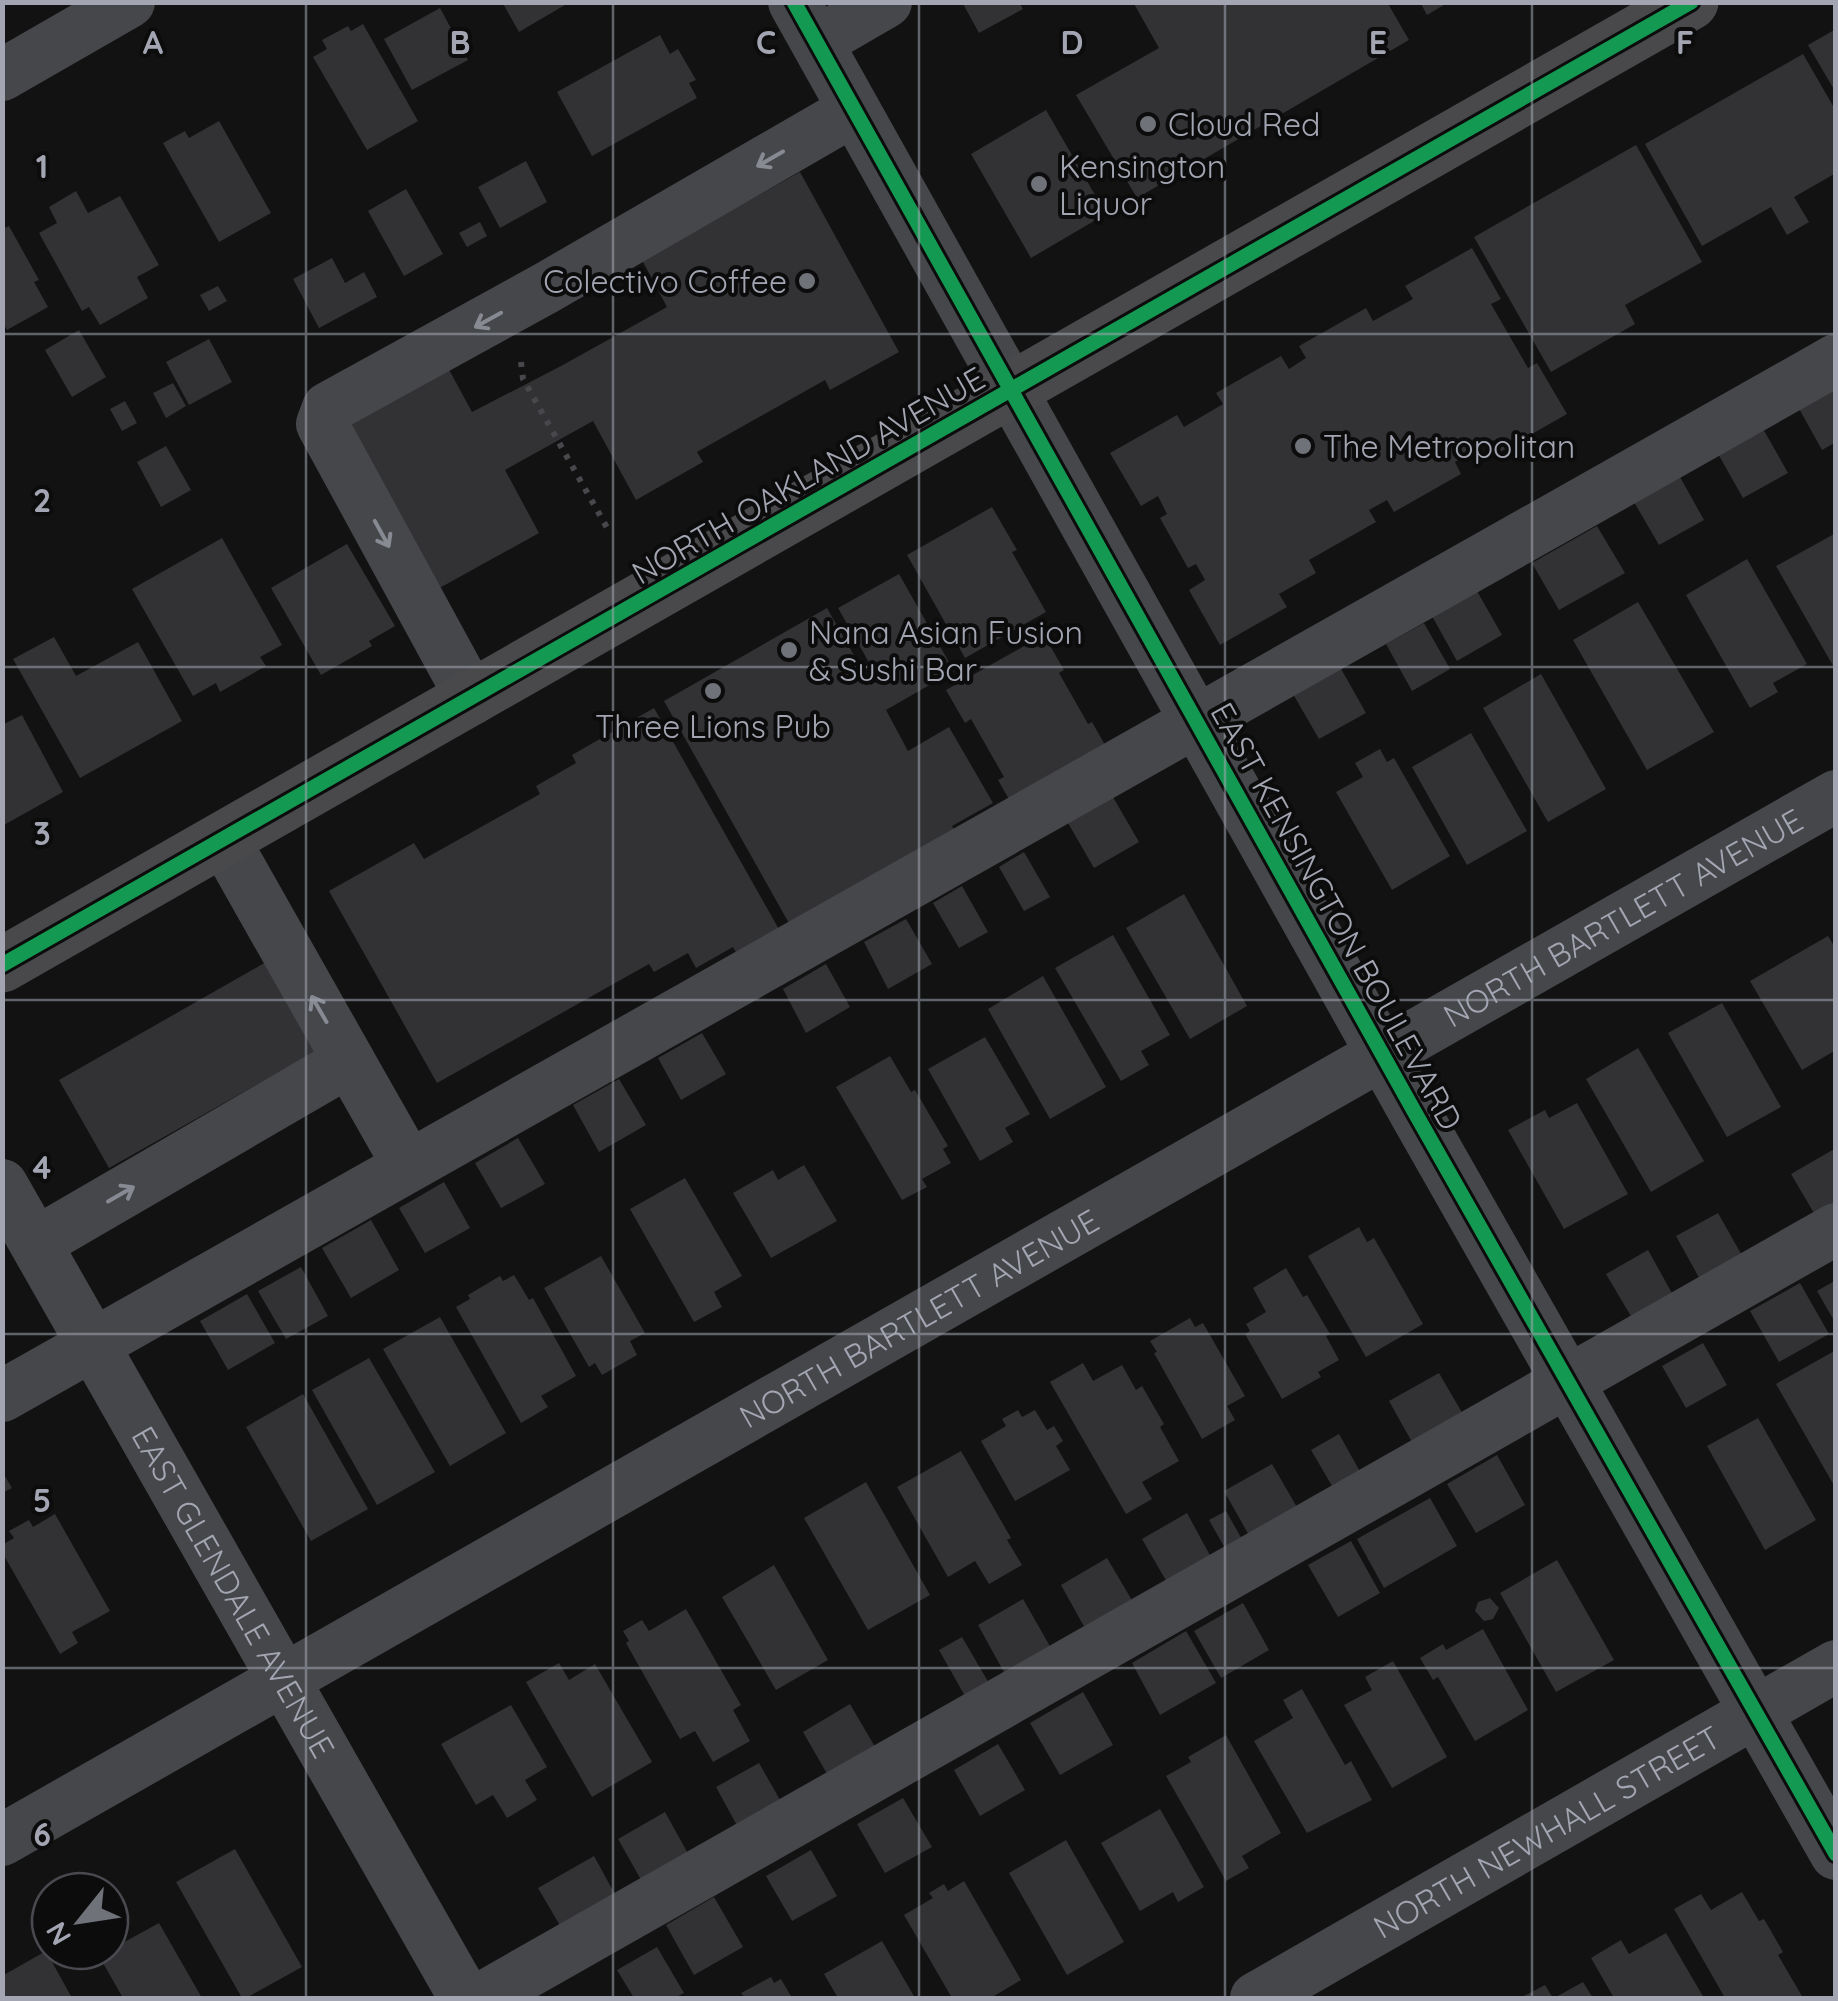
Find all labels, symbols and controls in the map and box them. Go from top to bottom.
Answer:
text: A [143,22,164,62]
text: B [450,22,470,62]
text: C [756,22,776,62]
text: D [1061,22,1083,62]
text: E [1369,22,1387,62]
text: F [1676,22,1694,62]
place label: Cloud Red [1168,104,1320,144]
marker: Cloud Red [1137,113,1159,135]
text: 1 [36,146,48,186]
place label: Kensington Liquor [1059,146,1225,223]
one-way arrow [756,149,784,169]
marker: Kensington Liquor [1028,173,1050,195]
place label: Colectivo Coffee [543,261,787,301]
marker: Colectivo Coffee [796,270,818,292]
one-way arrow [473,311,503,331]
street label: NORTH OAKLAND AVENUE [624,357,992,593]
place label: The Metropolitan [1323,426,1575,466]
marker: The Metropolitan [1292,435,1314,457]
text: 2 [33,480,51,520]
one-way arrow [373,519,393,549]
place label: Nana Asian Fusion & Sushi Bar [809,612,1083,689]
marker: Nana Asian Fusion & Sushi Bar [778,639,800,661]
marker: Three Lions Pub [702,680,724,702]
street label: EAST KENSINGTON BOULEVARD [1203,695,1471,1137]
place label: Three Lions Pub [595,706,831,746]
street label: NORTH BARTLETT AVENUE [1436,799,1810,1035]
text: 3 [33,813,51,853]
one-way arrow [309,995,329,1024]
text: 4 [33,1147,52,1187]
one-way arrow [106,1184,134,1204]
street label: NORTH BARTLETT AVENUE [732,1200,1106,1436]
street label: EAST GLENDALE AVENUE [123,1419,344,1764]
text: 5 [33,1480,51,1520]
street label: NORTH NEWHALL STREET [1366,1717,1727,1947]
text: 6 [33,1814,51,1854]
north arrow [30,1871,130,1971]
text: N [38,1916,78,1951]

